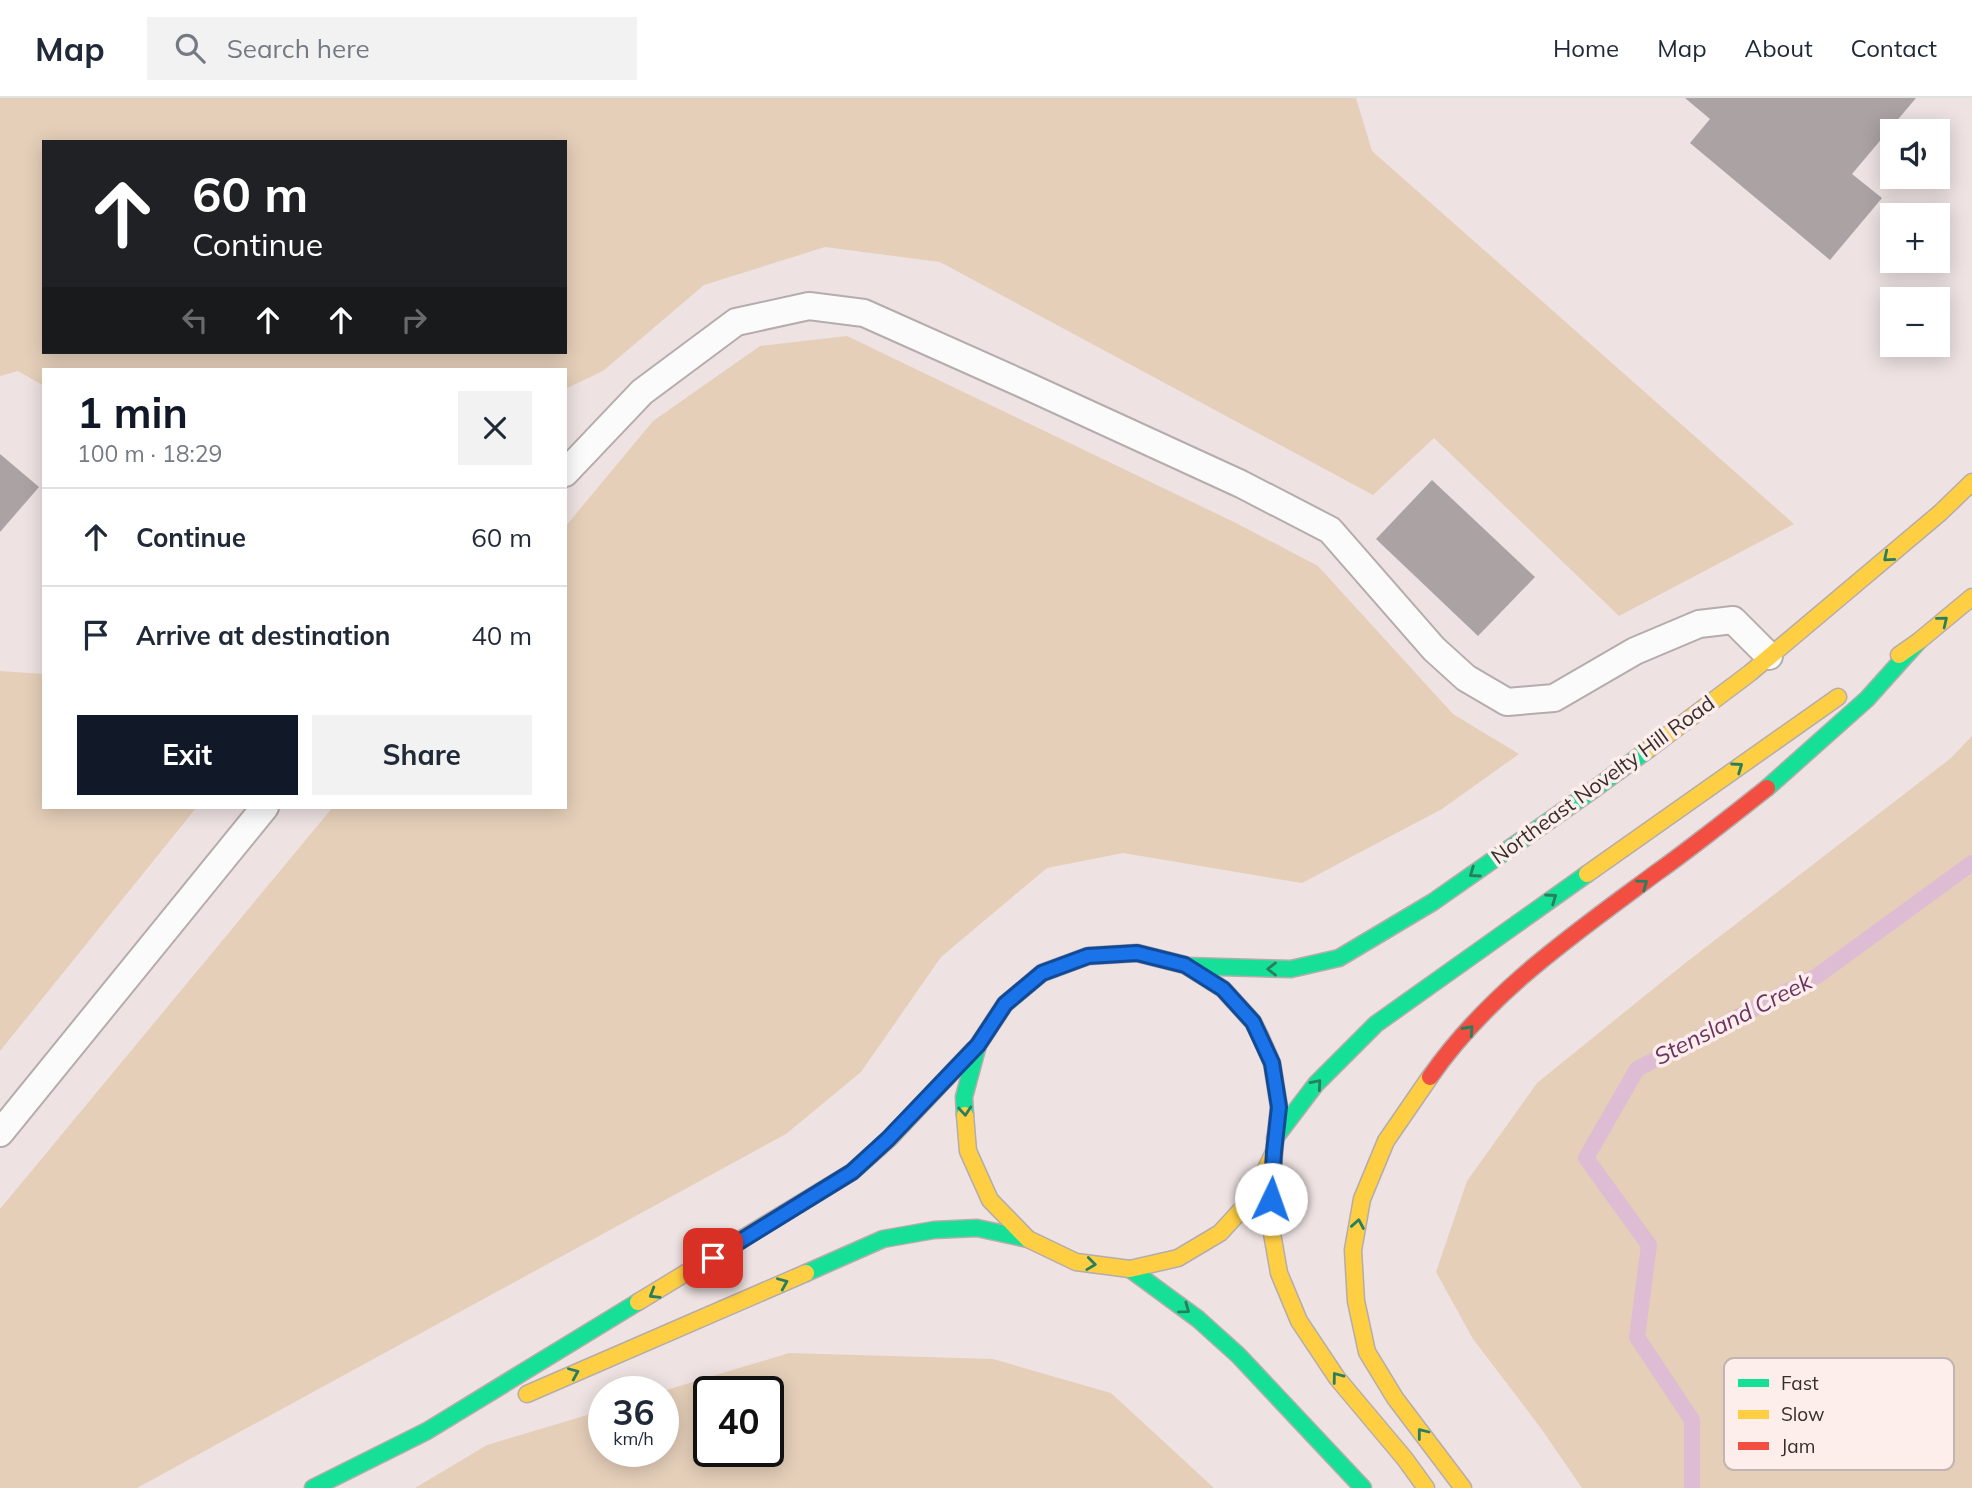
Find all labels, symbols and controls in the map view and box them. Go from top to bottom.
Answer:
search box [147,17,637,80]
text: Map [35,28,105,69]
icon: search [171,29,209,67]
text: Search here [227,32,370,65]
text: Home [1553,33,1619,63]
text: Map [1657,33,1707,63]
text: About [1745,33,1813,63]
text: Contact [1851,33,1937,63]
map controls [1880,119,1950,357]
button: sound [1880,119,1950,189]
text: 60 m [192,163,308,224]
icon: ahead [77,168,168,259]
button: + [1880,203,1950,273]
text: Continue [192,224,323,264]
button: − [1880,287,1950,357]
icon: left [176,301,214,339]
icon: ahead [249,301,287,339]
icon: ahead [322,301,360,339]
icon: right [395,301,433,339]
text: 1 min [77,386,188,439]
button: close [458,391,532,465]
text: 100 m · 18:29 [77,439,222,468]
icon: ahead [77,518,115,556]
text: Continue [136,521,246,554]
text: 60 m [471,521,532,554]
one-way arrow [1883,548,1895,561]
icon: arrive [77,616,115,654]
one-way arrow [1935,617,1948,629]
text: Arrive at destination [136,619,391,652]
text: 40 m [471,619,532,652]
street label: Northeast Novelty Hill Road [1486,689,1719,869]
button: Exit [77,715,298,795]
button: Share [312,715,532,795]
one-way arrow [1730,763,1743,775]
one-way arrow [1469,865,1482,877]
one-way arrow [1635,879,1647,892]
one-way arrow [1544,894,1557,906]
one-way arrow [1266,961,1277,977]
water label: Stensland Creek [1649,966,1817,1071]
one-way arrow [1461,1025,1473,1038]
one-way arrow [1309,1079,1321,1092]
one-way arrow [957,1106,972,1117]
position arrow [1234,1162,1308,1236]
one-way arrow [1350,1218,1365,1230]
pin [683,1228,743,1288]
icon: arrive [694,1239,732,1277]
one-way arrow [1085,1257,1096,1272]
one-way arrow [775,1277,788,1291]
one-way arrow [648,1285,661,1298]
one-way arrow [1177,1301,1190,1314]
legend [1724,1358,1954,1470]
one-way arrow [567,1368,579,1382]
text: Fast [1781,1371,1819,1395]
one-way arrow [1333,1373,1346,1385]
speed limit sign: 40 [693,1376,784,1467]
text: 36 [612,1390,655,1434]
text: Slow [1781,1402,1825,1426]
text: km/h [613,1427,654,1450]
one-way arrow [1418,1428,1431,1441]
text: Jam [1781,1434,1815,1458]

